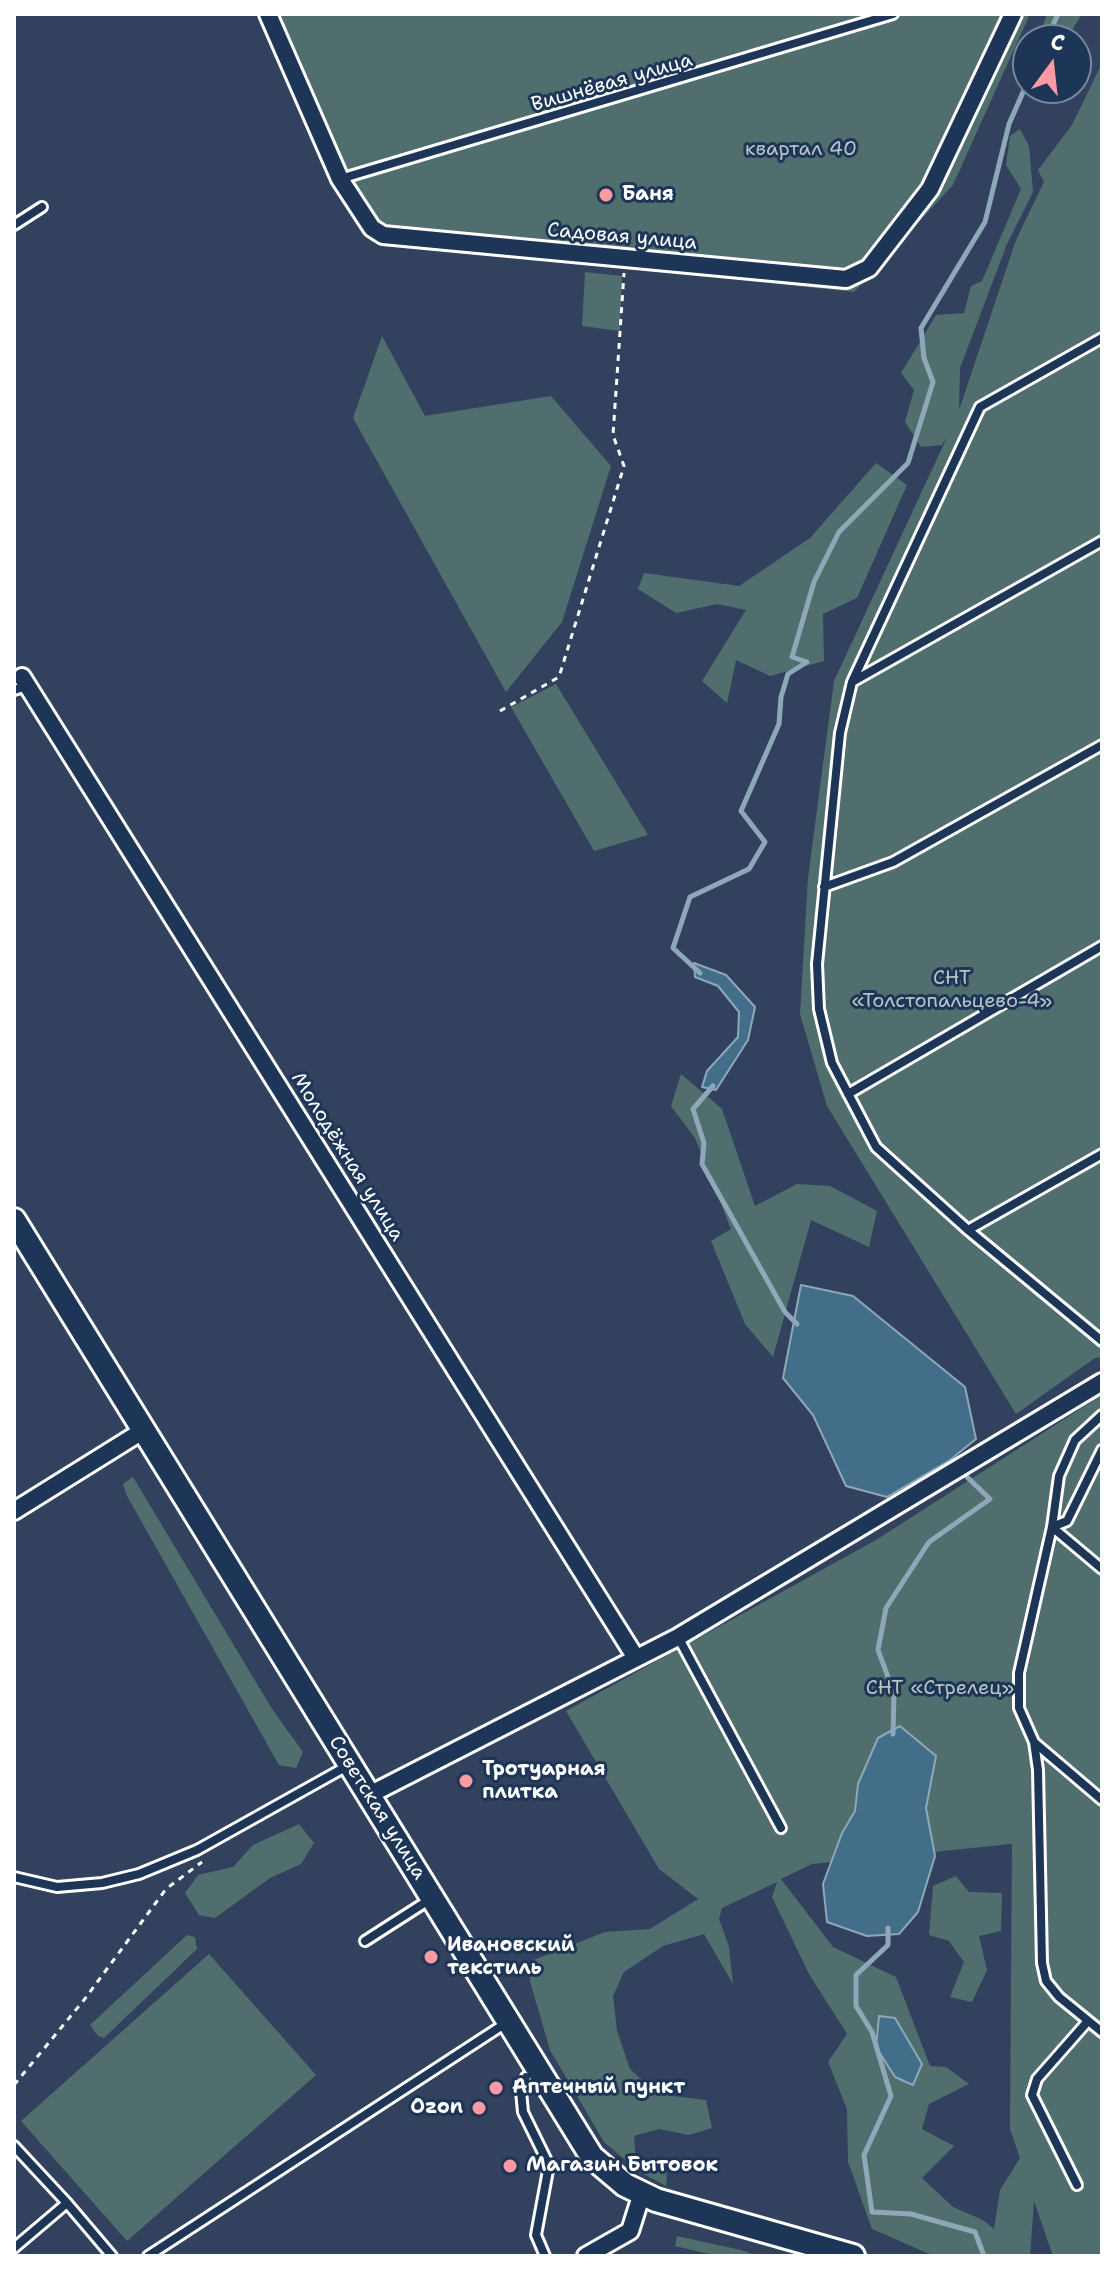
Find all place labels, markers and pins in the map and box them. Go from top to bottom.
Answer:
place label: Баня [622,183,674,207]
marker: Баня [597,186,615,204]
place label: Тротуарная плитка [482,1758,605,1805]
marker: Тротуарная плитка [457,1772,475,1790]
place label: Ивановский текстиль [447,1934,575,1981]
marker: Ивановский текстиль [422,1948,440,1966]
place label: Аптечный пункт [512,2076,685,2100]
marker: Аптечный пункт [487,2079,505,2097]
place label: Ozon [410,2096,463,2120]
marker: Ozon [470,2099,488,2117]
place label: Магазин Бытовок [526,2154,718,2178]
marker: Магазин Бытовок [501,2157,519,2175]

